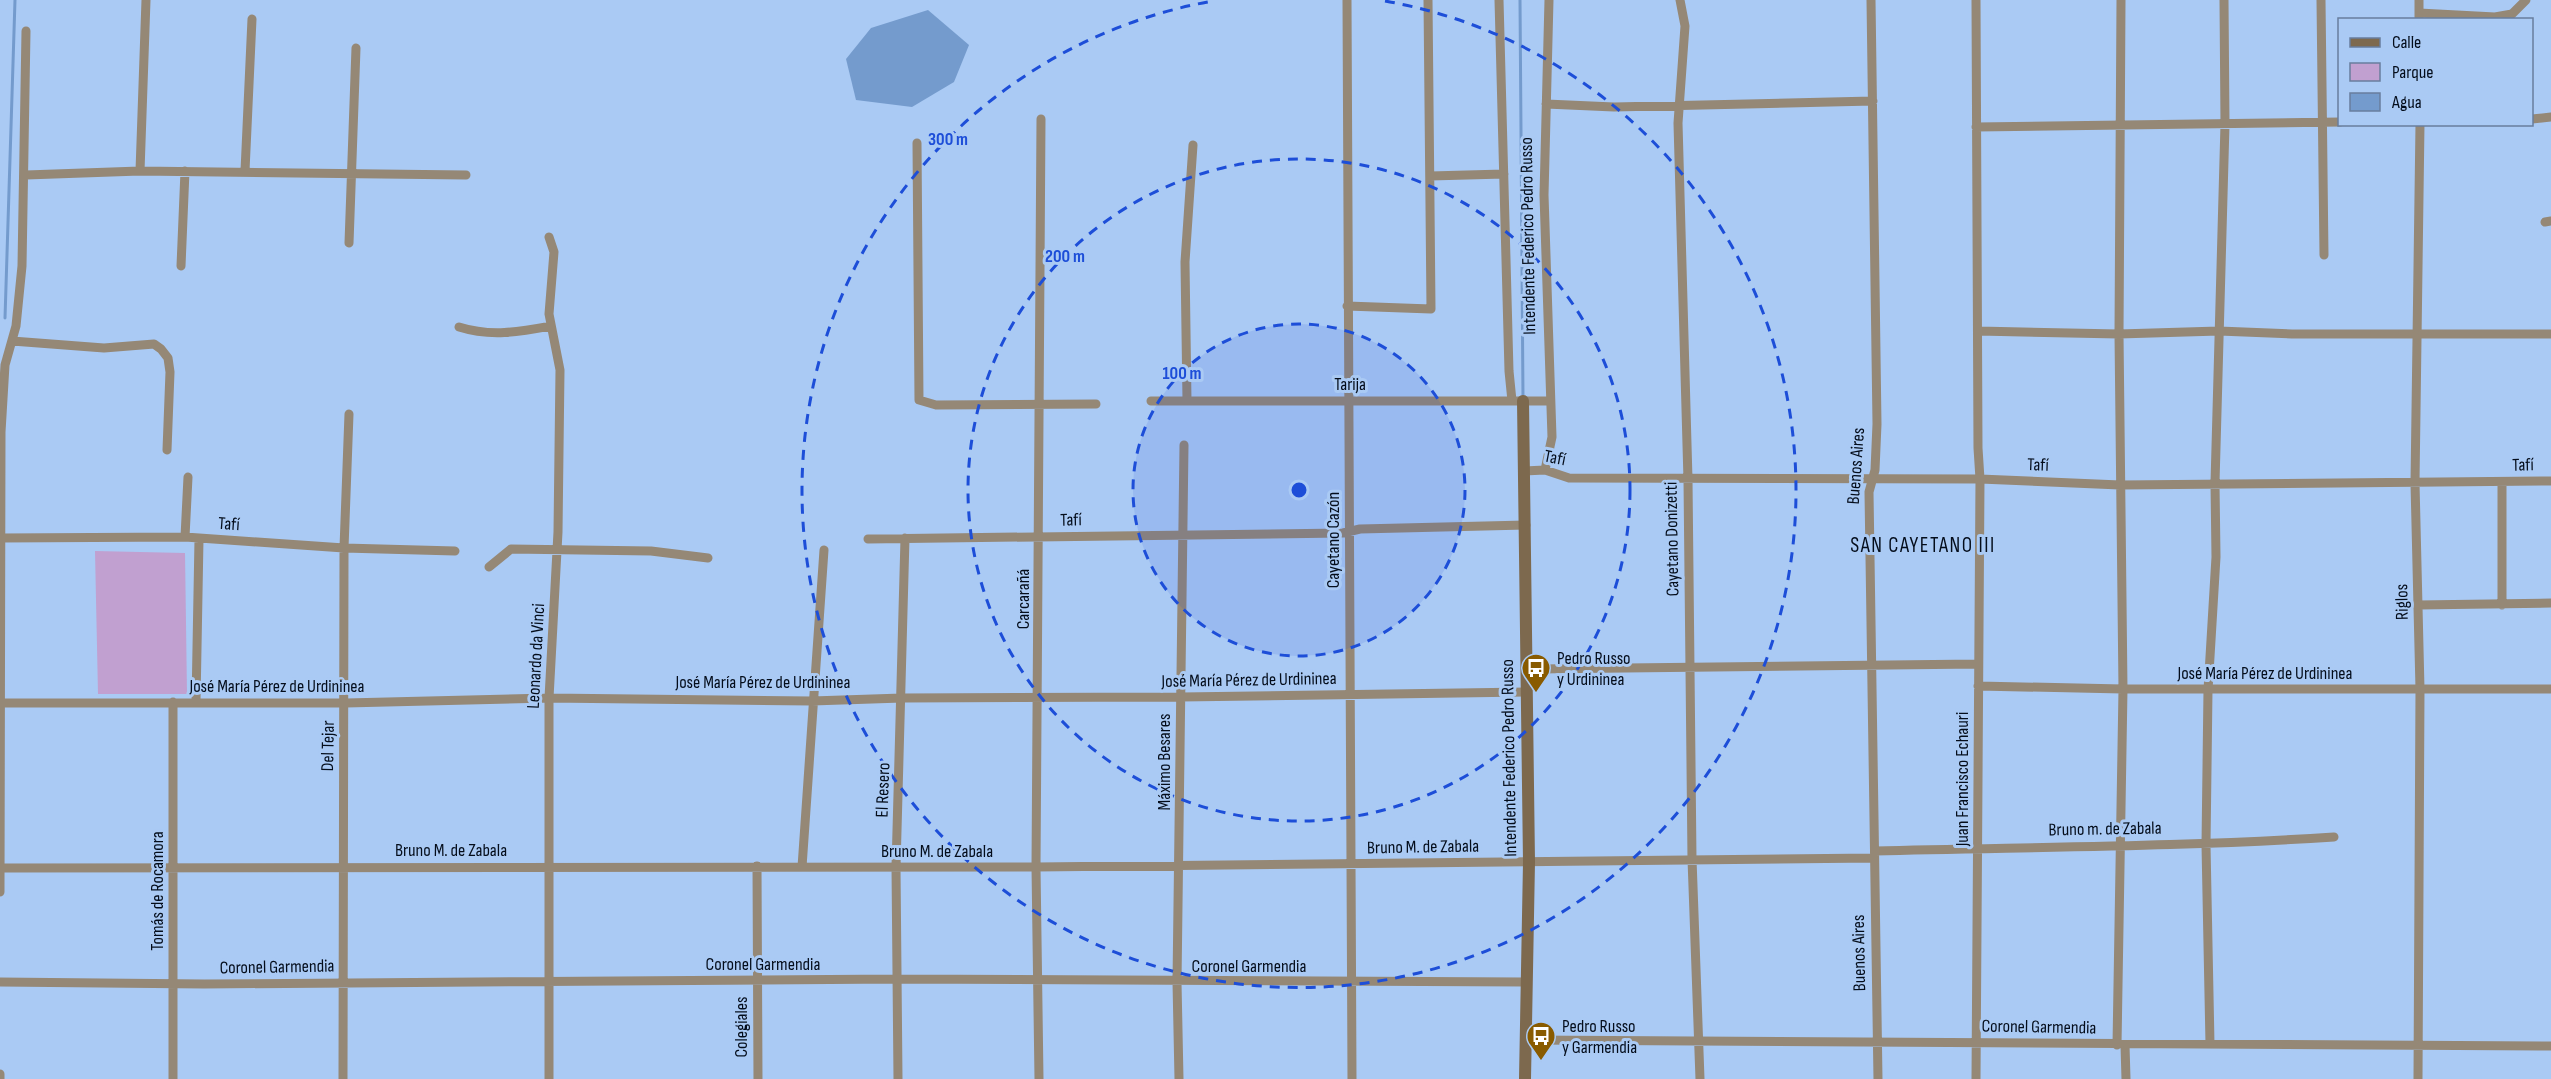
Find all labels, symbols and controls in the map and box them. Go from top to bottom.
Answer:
legend [2338,18,2533,126]
text: Calle [2392,32,2421,53]
text: Parque [2392,62,2433,83]
text: Agua [2391,92,2422,113]
text: 300 m [928,129,968,150]
street label: Intendente Federico Pedro Russo [1516,137,1540,335]
text: 200 m [1045,246,1085,267]
text: 100 m [1163,363,1202,384]
street label: Tarija [1334,374,1366,395]
street label: Buenos Aires [1843,427,1869,505]
street label: Tafí [1542,446,1568,470]
street label: Tafí [2027,454,2050,476]
street label: Tafí [2512,454,2535,476]
centre of rings [1289,480,1309,500]
street label: Cayetano Donizetti [1661,481,1683,597]
street label: Cayetano Cazón [1323,492,1344,588]
street label: Tafí [1060,509,1083,531]
street label: Tafí [217,513,241,535]
district label: SAN CAYETANO III [1850,533,1996,558]
street label: Carcarañá [1013,569,1034,629]
street label: Riglos [2391,584,2413,620]
street label: Leonardo da Vinci [523,603,549,709]
place label: Pedro Russo y Urdininea [1557,648,1631,690]
bus stop icon: Pedro Russo y Urdininea [1520,652,1552,694]
street label: Intendente Federico Pedro Russo [1497,659,1521,857]
street label: José María Pérez de Urdininea [2176,663,2353,684]
street label: José María Pérez de Urdininea [1160,668,1337,692]
street label: José María Pérez de Urdininea [674,672,851,693]
street label: José María Pérez de Urdininea [188,676,365,697]
street label: Juan Francisco Echauri [1952,712,1973,847]
street label: Máximo Besares [1154,714,1175,810]
street label: Del Tejar [317,720,339,772]
street label: El Resero [872,762,894,818]
street label: Bruno m. de Zabala [2048,818,2162,840]
street label: Tomás de Rocamora [147,831,168,951]
street label: Bruno M. de Zabala [1367,836,1479,858]
street label: Bruno M. de Zabala [395,840,507,861]
street label: Bruno M. de Zabala [881,841,993,862]
street label: Buenos Aires [1848,914,1870,992]
street label: Coronel Garmendia [706,954,820,975]
street label: Coronel Garmendia [219,955,335,979]
street label: Coronel Garmendia [1192,956,1306,977]
street label: Colegiales [731,996,752,1058]
street label: Coronel Garmendia [1981,1015,2097,1039]
place label: Pedro Russo y Garmendia [1562,1016,1637,1058]
bus stop icon: Pedro Russo y Garmendia [1525,1020,1557,1062]

